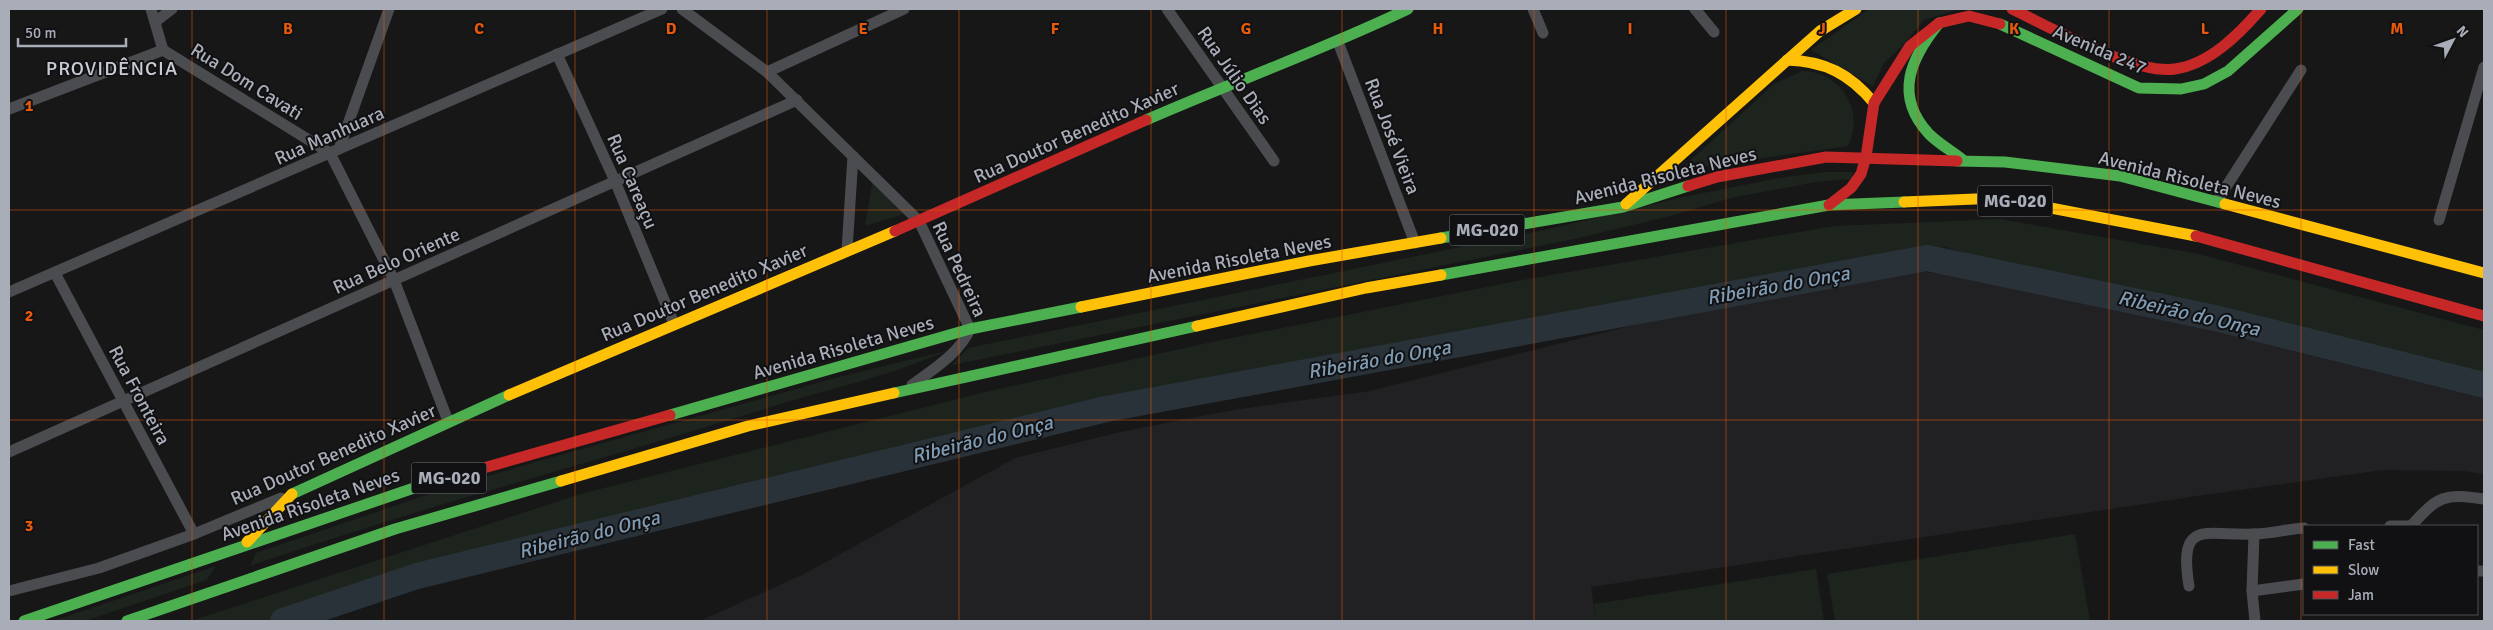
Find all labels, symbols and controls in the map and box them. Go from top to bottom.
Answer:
scale bar [18,15,125,47]
north arrow [2428,15,2478,65]
text: B [283,19,293,39]
text: C [474,19,484,39]
text: D [666,19,677,39]
text: E [858,19,868,39]
text: F [1051,19,1060,39]
text: G [1241,19,1251,39]
text: H [1433,19,1443,39]
text: I [1627,19,1633,39]
text: J [1818,19,1826,39]
text: K [2009,19,2019,39]
street label: Avenida 247 [2049,19,2150,80]
text: L [2201,19,2210,39]
text: M [2390,19,2404,39]
street label: Rua Júlio Dias [1192,22,1277,129]
text: N [2453,23,2472,41]
text: 50 m [25,24,56,42]
street label: Rua Dom Cavati [186,38,307,126]
district label: PROVIDÊNCIA [46,56,178,81]
street label: Rua José Vieira [1359,75,1425,198]
street label: Rua Doutor Benedito Xavier [970,77,1183,189]
text: 1 [25,96,34,116]
street label: Rua Manhuara [271,101,388,171]
street label: Rua Careaçu [601,130,663,233]
street label: Avenida Risoleta Neves [1572,142,1759,210]
street label: Avenida Risoleta Neves [2096,146,2283,214]
road number: MG-020 [1978,186,2052,217]
road number: MG-020 [1450,214,1524,246]
street label: Rua Pedreira [926,218,992,321]
street label: Rua Belo Oriente [329,222,464,300]
street label: Avenida Risoleta Neves [1145,229,1333,289]
street label: Rua Doutor Benedito Xavier [597,238,811,347]
water label: Ribeirão do Onça [1705,260,1852,310]
water label: Ribeirão do Onça [2116,285,2263,342]
text: 2 [25,306,33,326]
street label: Avenida Risoleta Neves [750,311,937,385]
water label: Ribeirão do Onça [1306,334,1453,384]
street label: Rua Fronteira [103,342,175,449]
street label: Rua Doutor Benedito Xavier [227,399,440,511]
water label: Ribeirão do Onça [909,410,1056,469]
road number: MG-020 [412,462,486,493]
street label: Avenida Risoleta Neves [218,463,403,547]
water label: Ribeirão do Onça [516,505,663,564]
text: 3 [25,516,33,536]
legend [2303,525,2478,615]
text: Fast [2348,536,2375,554]
text: Slow [2348,561,2379,579]
text: Jam [2348,586,2374,604]

